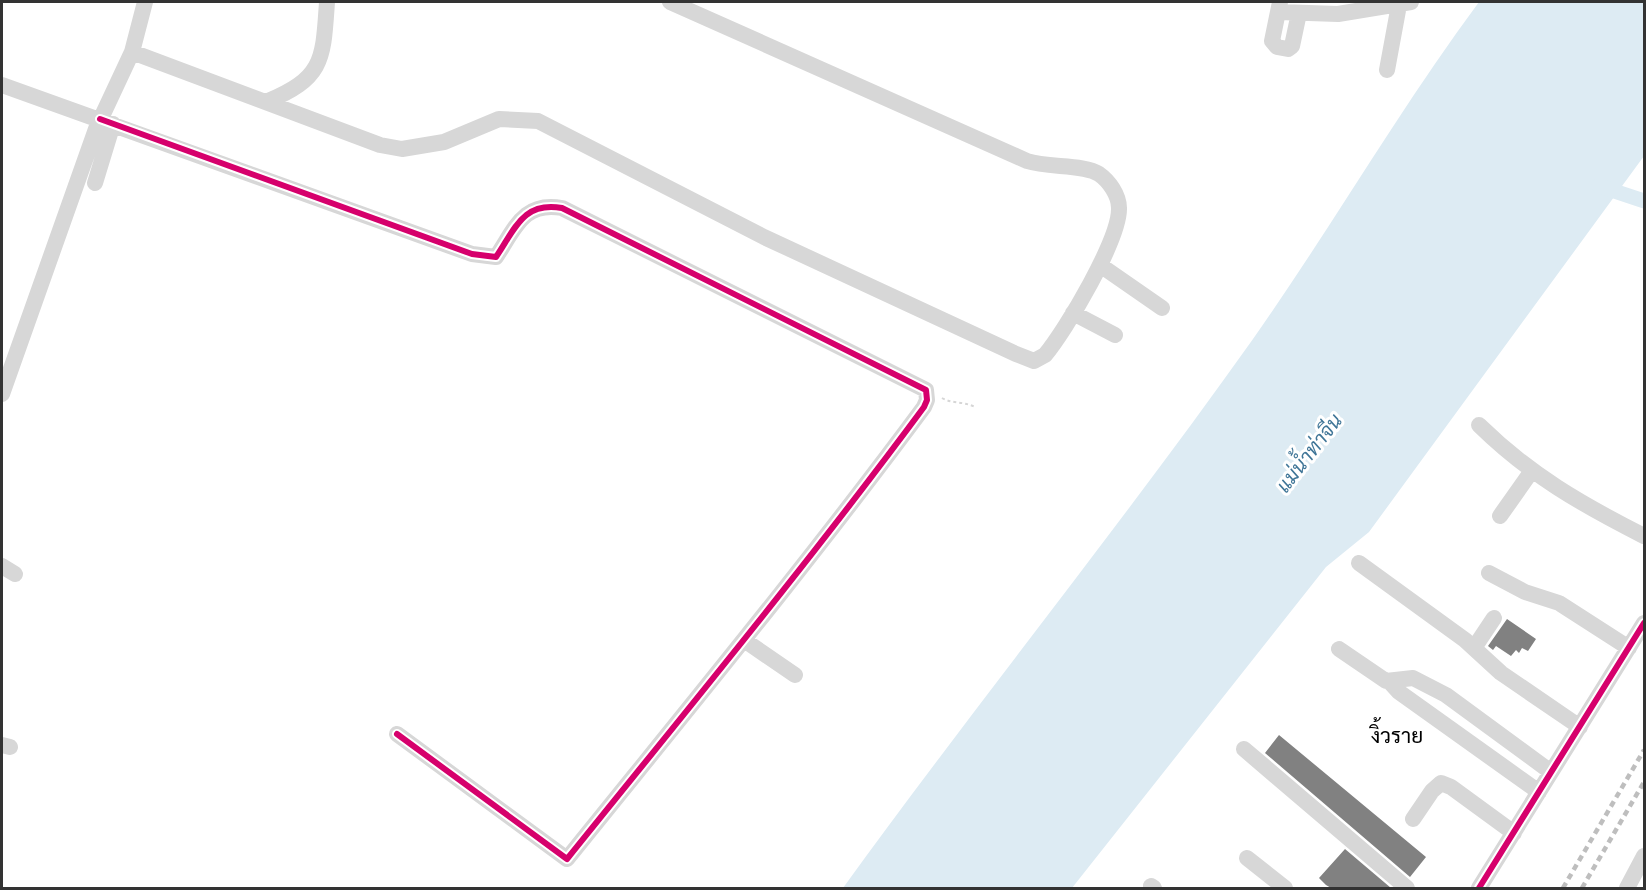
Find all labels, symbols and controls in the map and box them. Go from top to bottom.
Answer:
water label: แม่น้ำท่าจีน [1266,405,1348,498]
district label: งิ้วราย [1369,717,1423,749]

